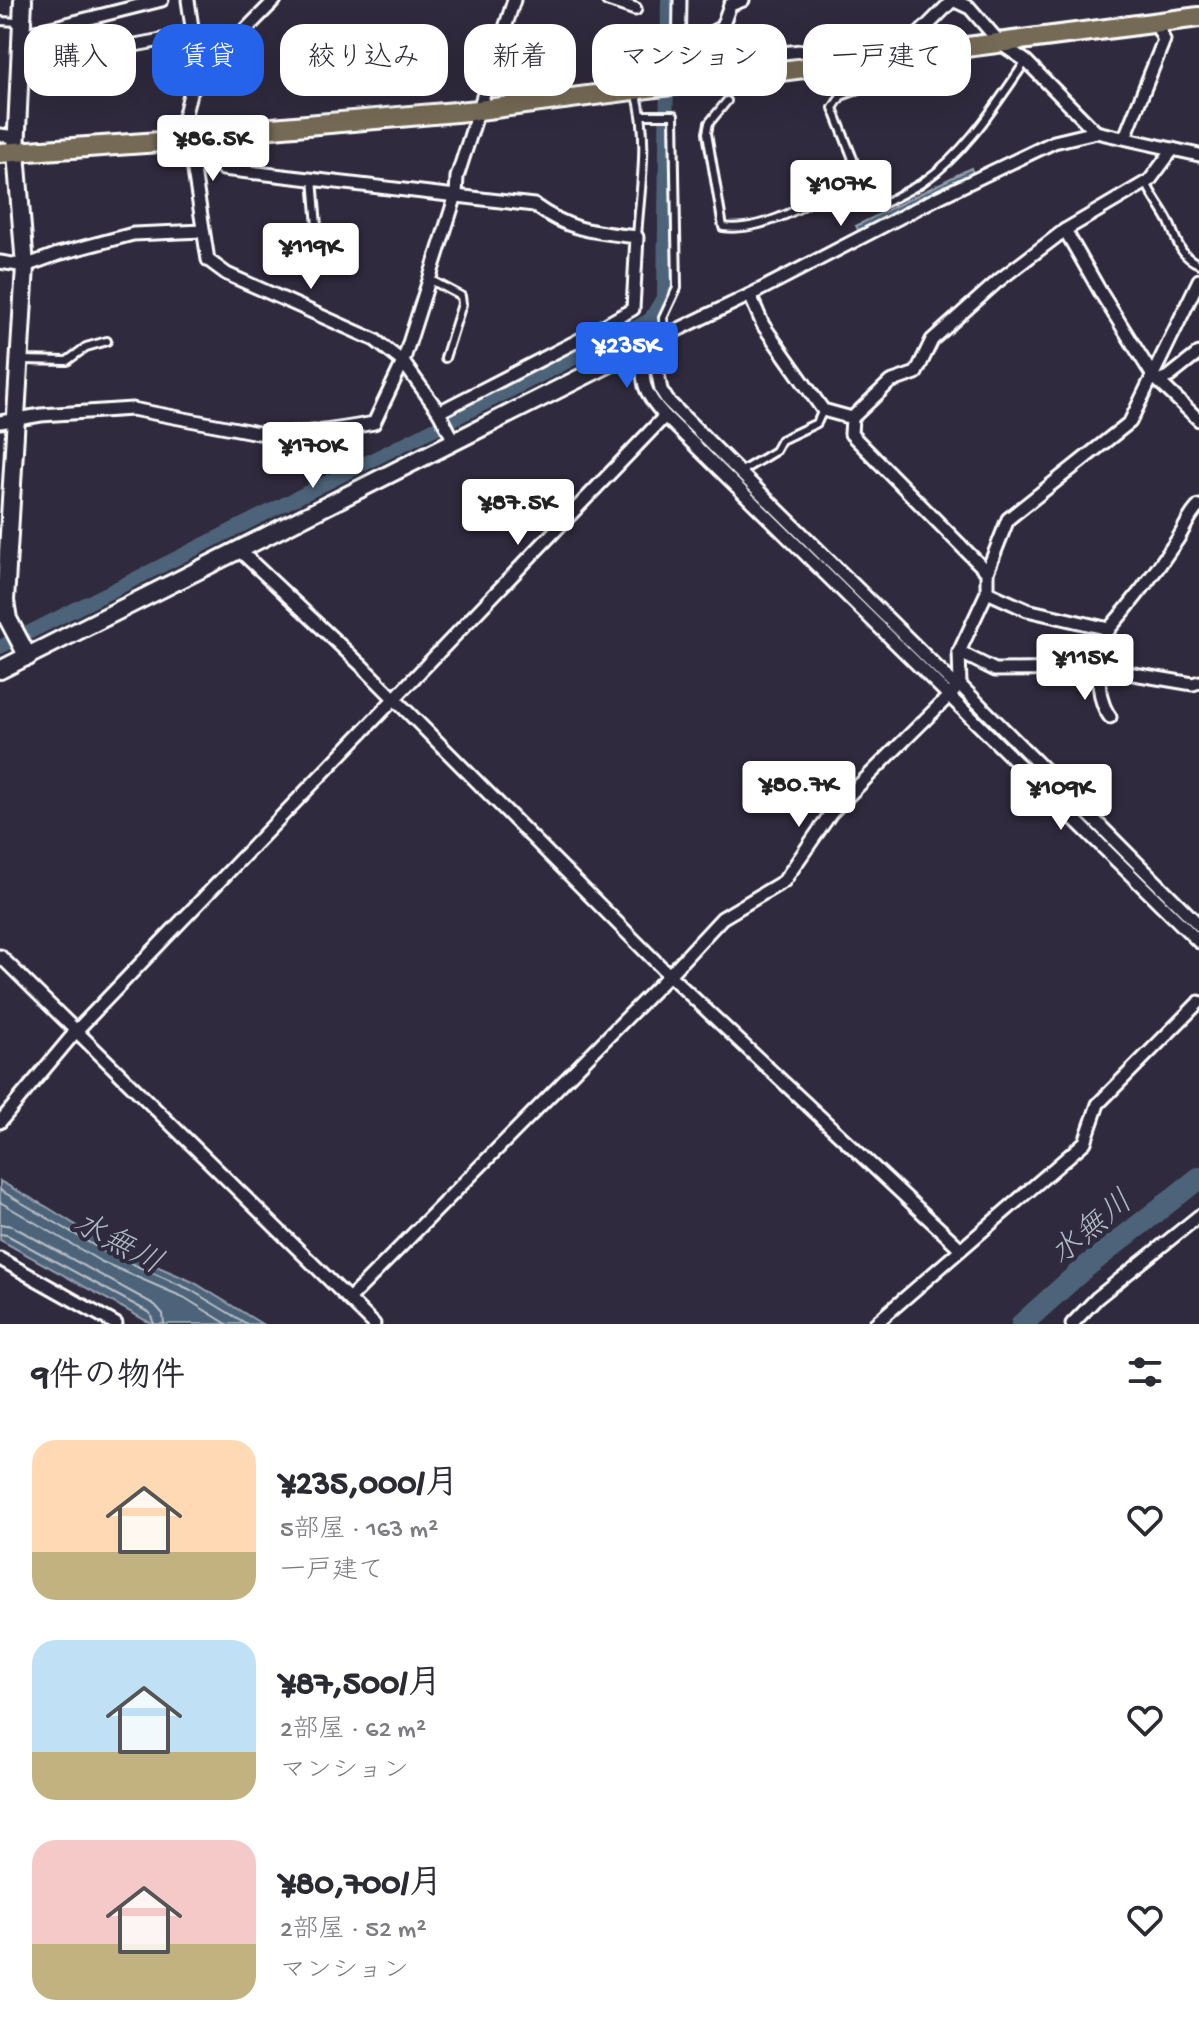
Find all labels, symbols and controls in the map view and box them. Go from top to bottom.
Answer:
chip: 購入 [24,24,136,96]
chip: 賃貸 [152,24,264,96]
chip: 絞り込み [280,24,448,96]
chip: 新着 [464,24,576,96]
chip: マンション [592,24,787,96]
chip: 一戸建て [803,24,971,96]
pin: ¥86.5K [148,115,278,183]
text: ¥86.5K [175,125,251,156]
pin: ¥107K [785,160,897,228]
text: ¥107K [808,170,874,201]
pin: ¥119K [255,223,367,291]
text: ¥119K [281,233,341,264]
pin: ¥235K [571,322,683,390]
text: ¥235K [594,332,660,363]
pin: ¥170K [257,422,369,490]
text: ¥170K [280,432,346,463]
pin: ¥87.5K [453,479,583,547]
text: ¥87.5K [480,489,556,520]
pin: ¥115K [1029,634,1141,702]
text: ¥115K [1054,644,1116,675]
pin: ¥80.7K [734,761,864,829]
pin: ¥109K [1005,764,1117,832]
text: ¥80.7K [760,771,838,802]
text: ¥109K [1029,774,1093,805]
water label: 水無川 [1044,1184,1142,1275]
water label: 水無川 [65,1205,168,1285]
icon: filters [1123,1350,1167,1394]
text: 9件の物件 [32,1359,185,1399]
text: ¥235,000/月 [280,1466,459,1506]
icon: home [96,1472,192,1568]
icon: heart [1123,1498,1167,1542]
text: 5部屋 · 163 m² [280,1516,438,1547]
text: 一戸建て [280,1557,384,1588]
text: ¥87,500/月 [280,1666,441,1706]
icon: home [96,1672,192,1768]
icon: heart [1123,1698,1167,1742]
text: 2部屋 · 62 m² [280,1716,426,1747]
text: マンション [280,1757,409,1788]
text: ¥80,700/月 [280,1866,443,1906]
icon: home [96,1872,192,1968]
icon: heart [1123,1898,1167,1942]
text: 2部屋 · 52 m² [280,1916,427,1947]
text: マンション [280,1957,409,1988]

